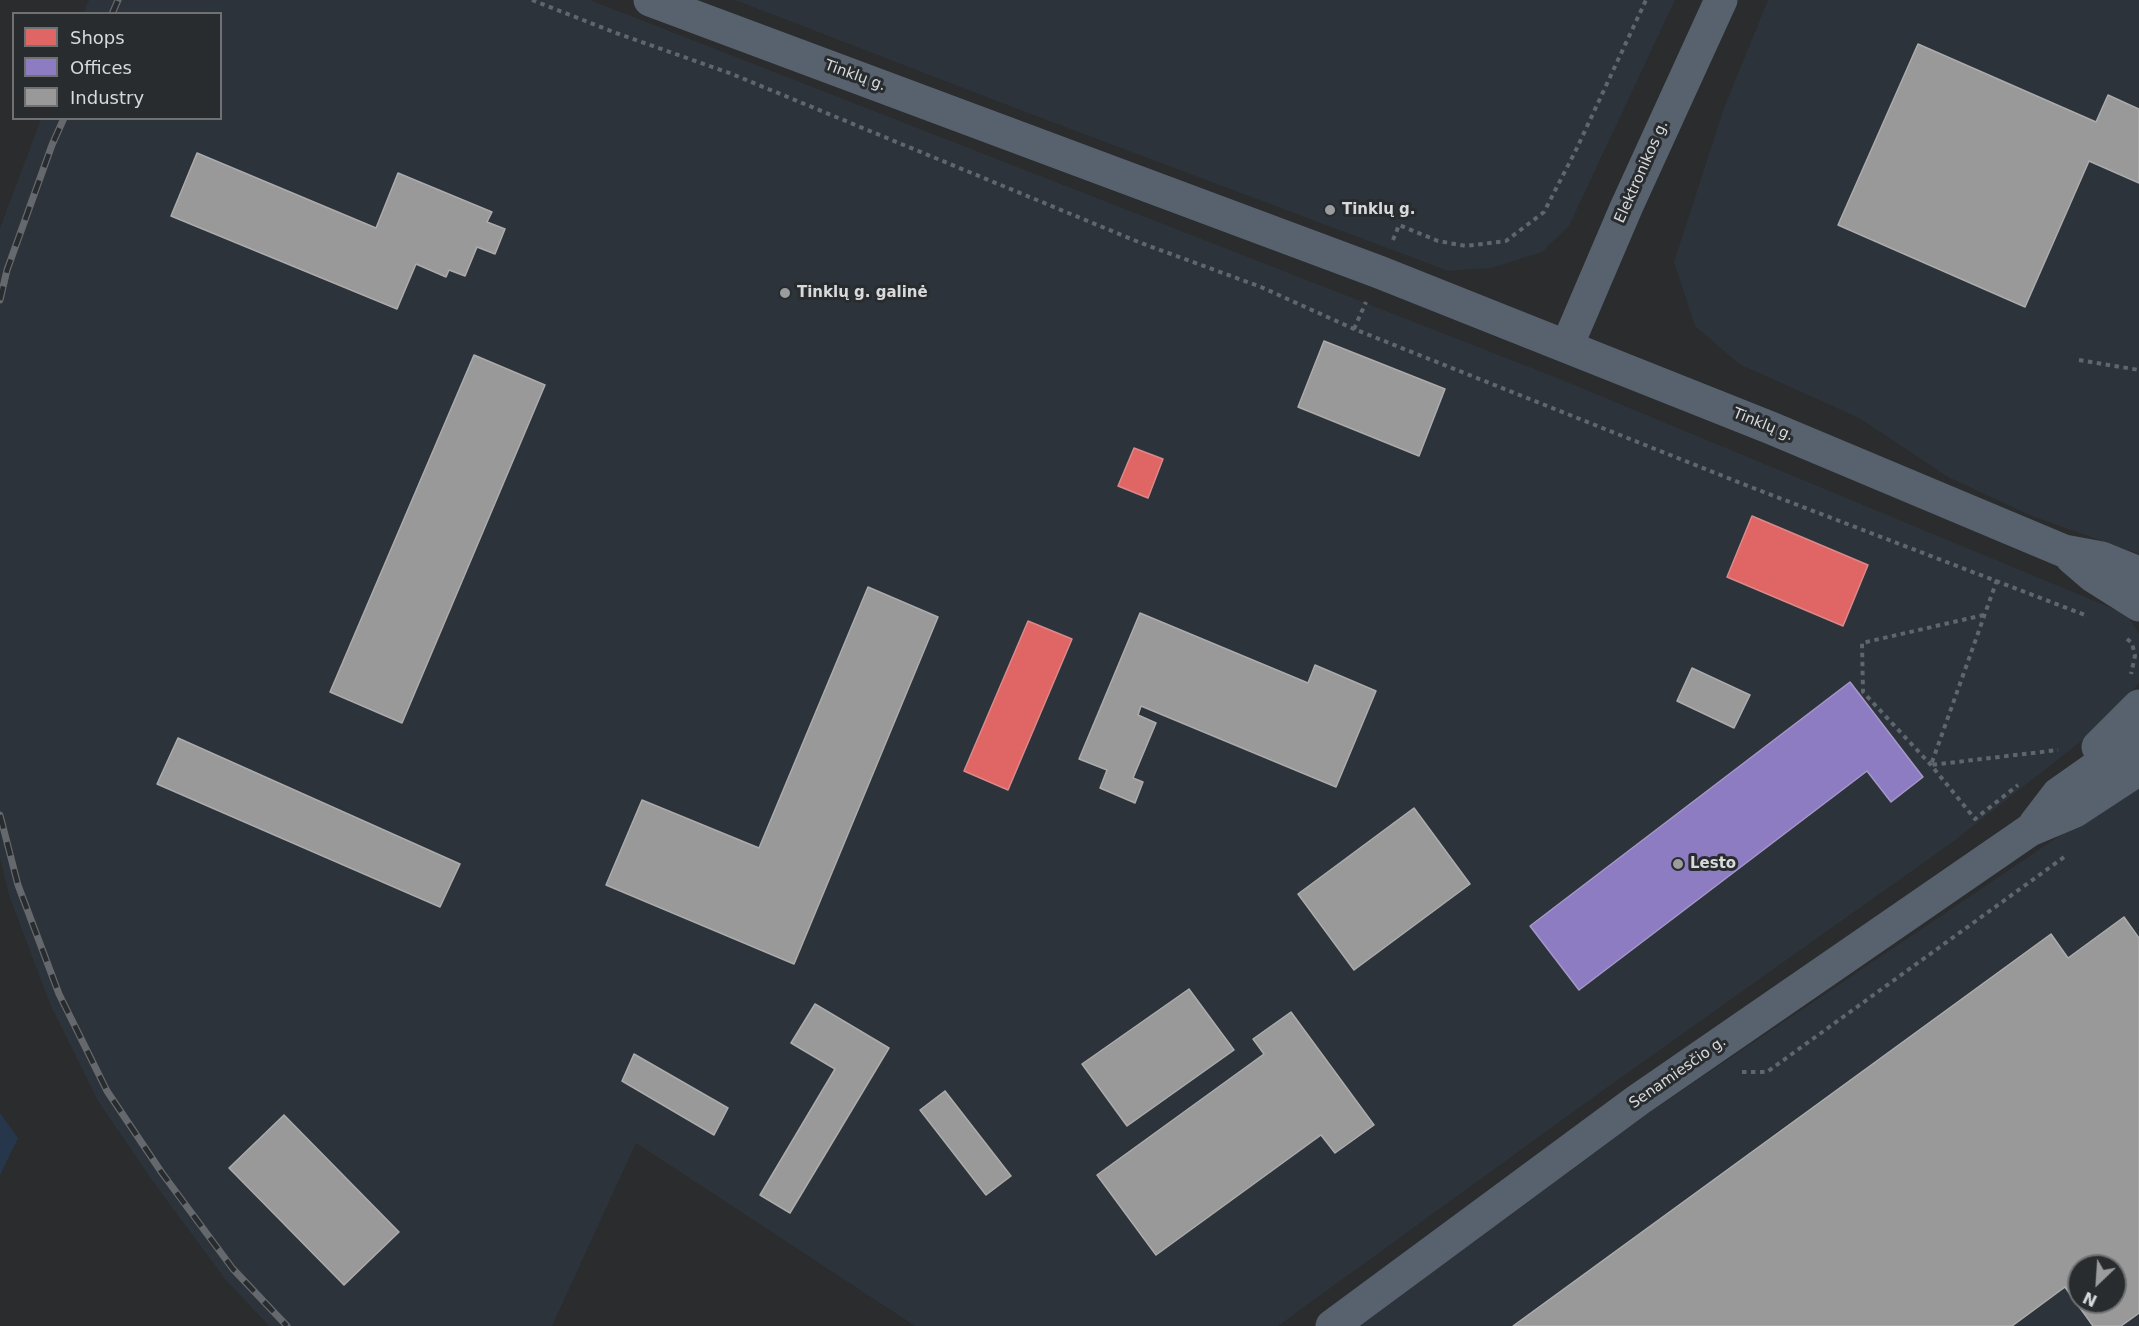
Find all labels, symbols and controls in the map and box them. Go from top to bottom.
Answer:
legend [12,12,222,120]
text: Shops [70,27,125,48]
text: Offices [70,57,132,78]
street label: Tinklų g. [822,57,888,95]
text: Industry [70,87,144,108]
street label: Elektronikos g. [1611,118,1673,226]
place label: Tinklų g. [1342,201,1416,219]
marker: Tinklų g. [1323,203,1337,217]
place label: Tinklų g. galinė [797,284,928,302]
marker: Tinklų g. galinė [778,286,792,300]
street label: Tinklų g. [1730,405,1796,445]
place label: Lesto [1690,855,1736,873]
marker: Lesto [1671,857,1685,871]
street label: Senamiesčio g. [1626,1033,1730,1113]
north arrow [2067,1254,2127,1314]
text: N [2080,1288,2100,1310]

